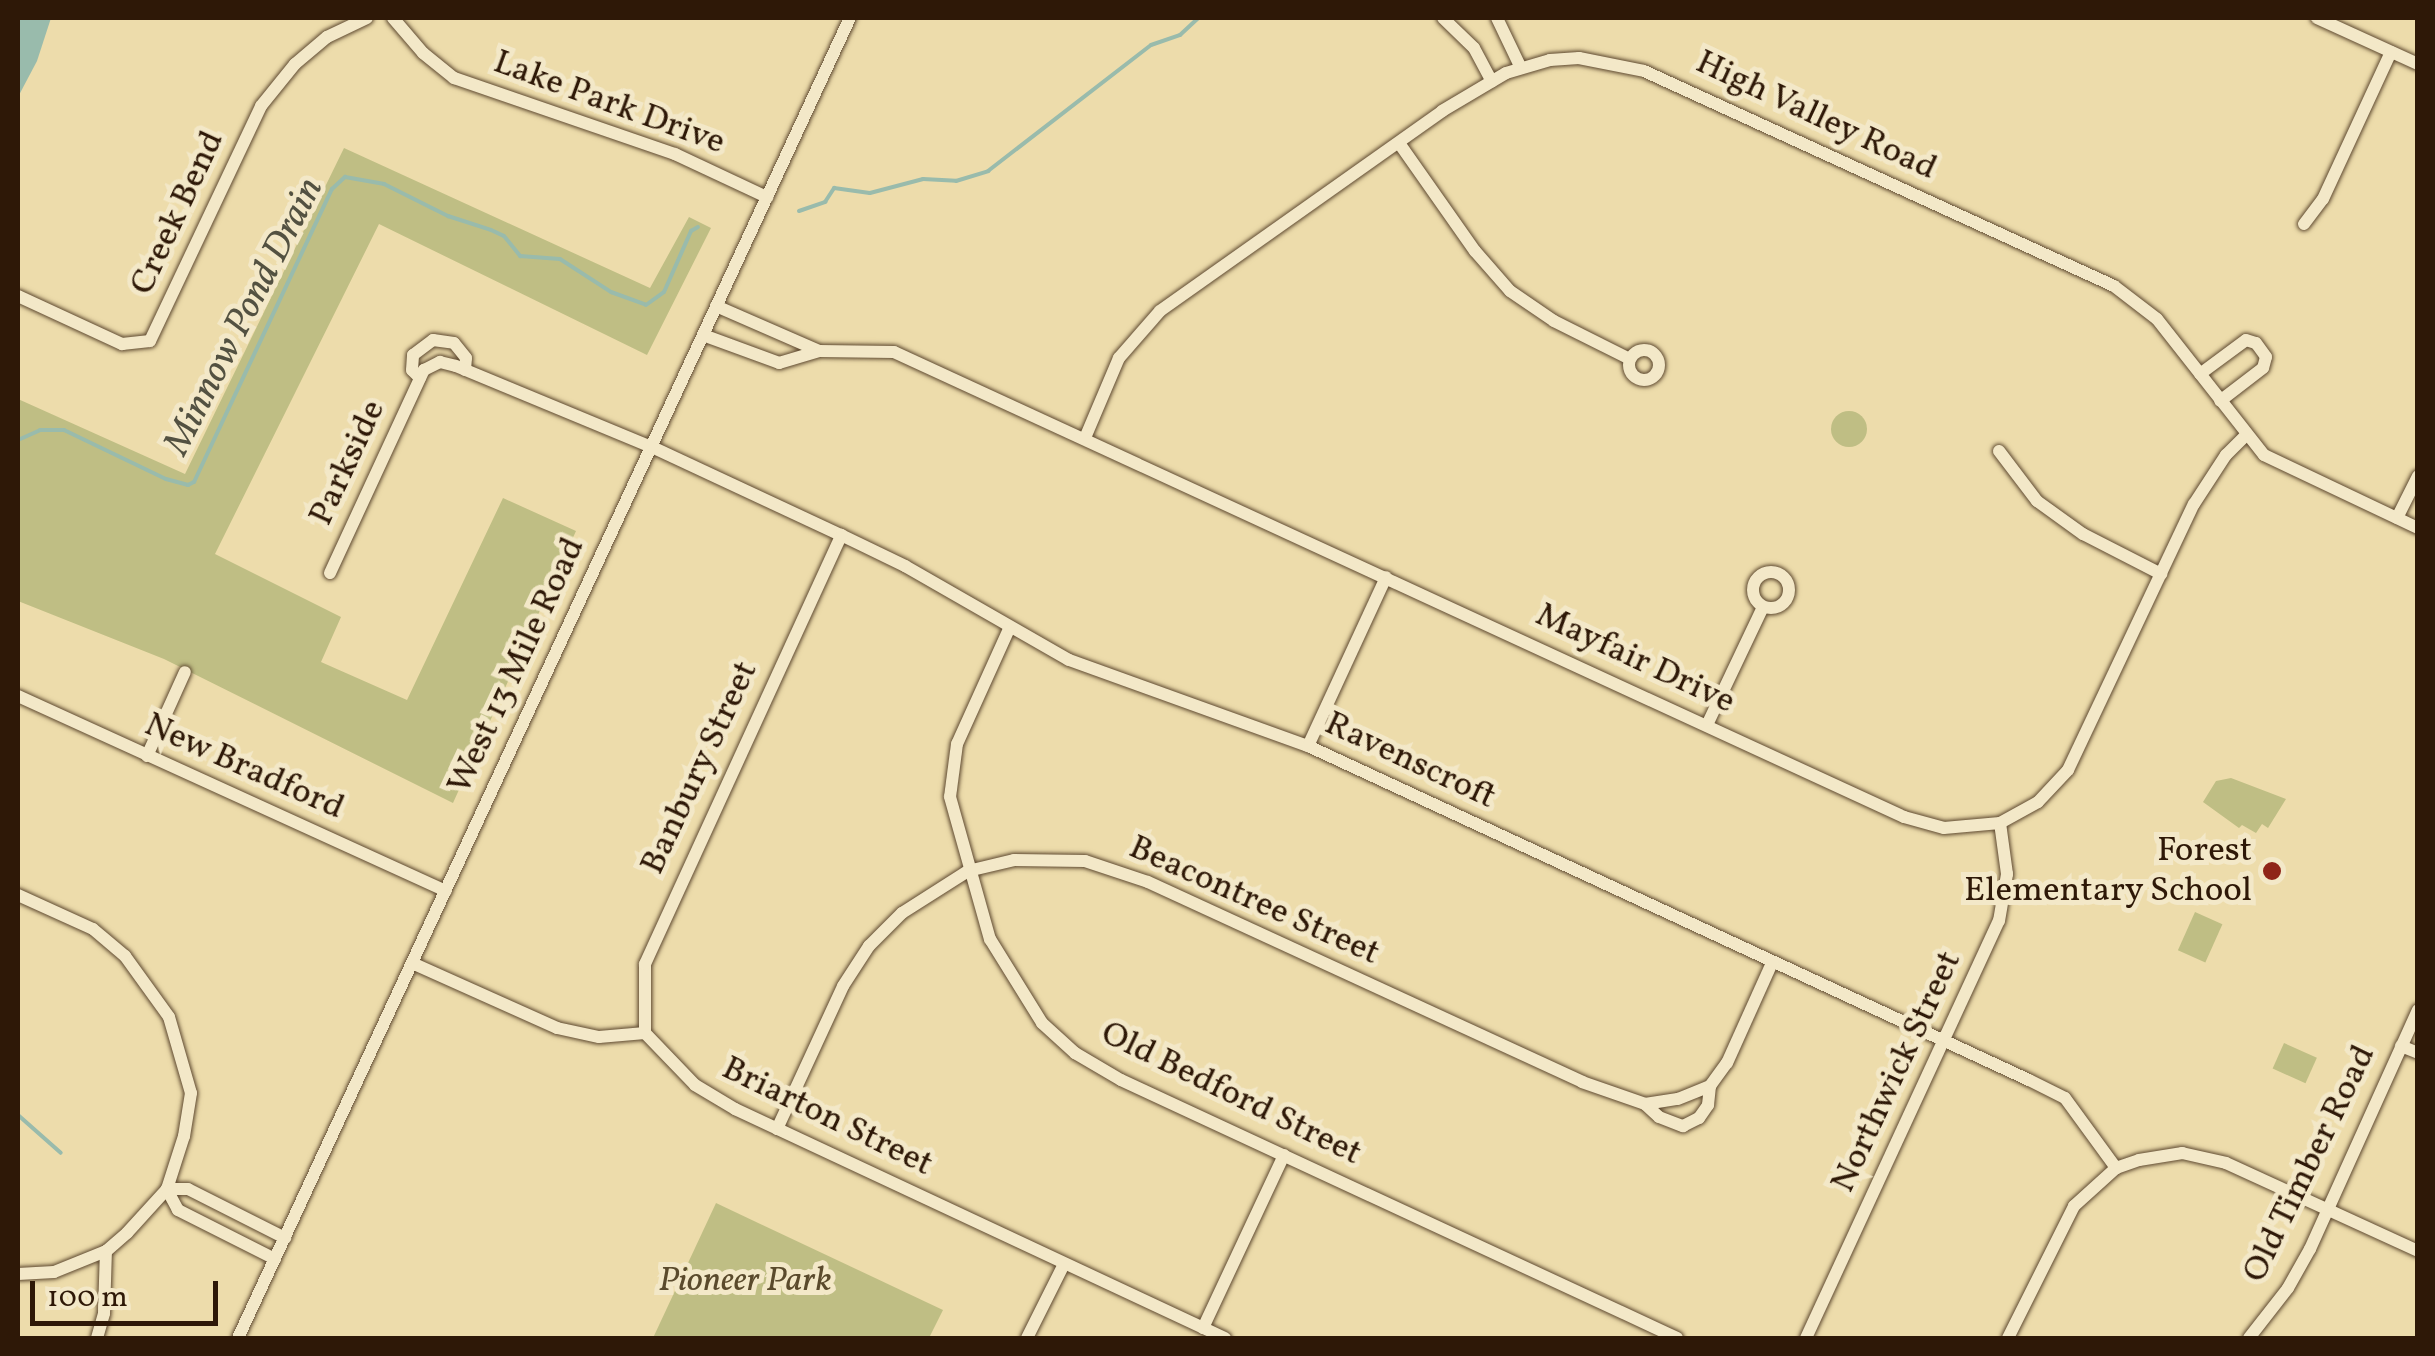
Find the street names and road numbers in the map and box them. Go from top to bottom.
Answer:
street label: High Valley Road [1688,41,1944,191]
street label: Lake Park Drive [488,42,730,164]
street label: Creek Bend [122,124,234,302]
street label: Parkside [301,394,395,532]
street label: West 13 Mile Road [439,531,595,801]
street label: Mayfair Drive [1529,595,1741,723]
street label: Banbury Street [632,654,768,882]
street label: Ravenscroft [1318,703,1502,819]
street label: New Bradford [137,704,351,830]
street label: Beacontree Street [1122,827,1386,975]
street label: Northwick Street [1823,945,1971,1199]
street label: Old Bedford Street [1094,1013,1368,1175]
street label: Old Timber Road [2234,1038,2386,1290]
street label: Briarton Street [715,1048,939,1186]

